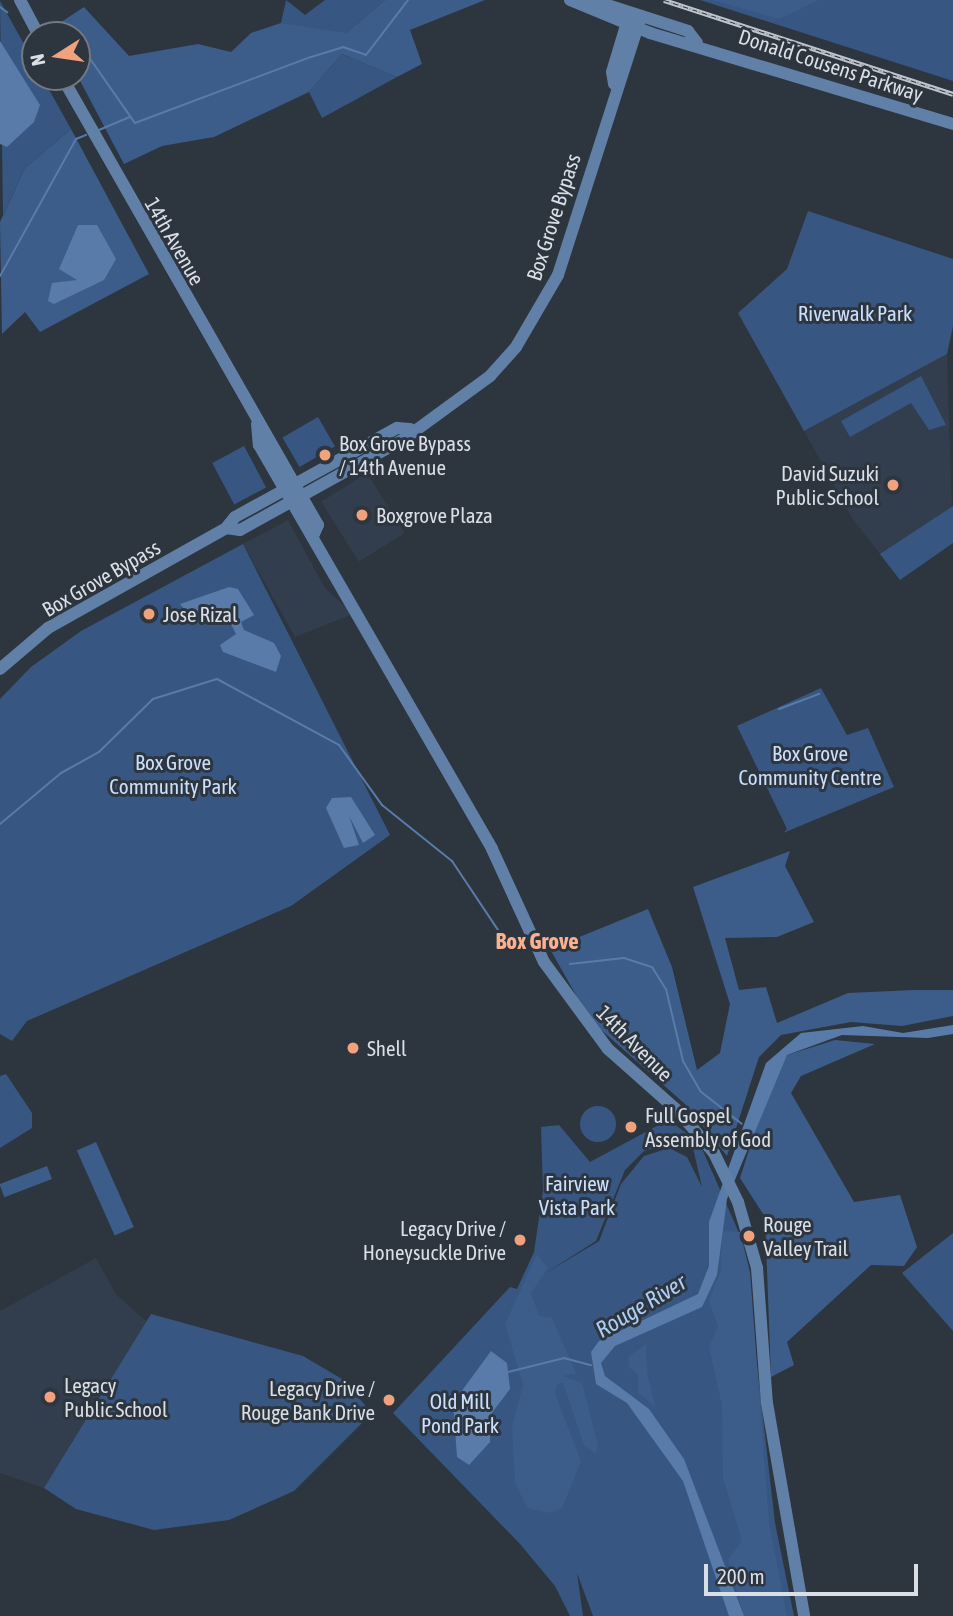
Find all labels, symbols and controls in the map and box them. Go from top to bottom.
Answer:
north arrow [21,21,91,91]
street label: Donald Cousens Parkway [736,23,926,107]
text: N [25,52,49,68]
street label: Box Grove Bypass [521,150,585,284]
street label: 14th Avenue [140,193,210,289]
park label: Riverwalk Park [798,300,912,326]
place label: Box Grove Bypass / 14th Avenue [339,430,471,480]
marker: Box Grove Bypass / 14th Avenue [317,447,333,463]
place label: David Suzuki Public School [775,460,879,510]
marker: David Suzuki Public School [885,477,901,493]
place label: Boxgrove Plaza [376,502,493,528]
marker: Boxgrove Plaza [354,507,370,523]
street label: Box Grove Bypass [38,534,164,622]
place label: Jose Rizal [163,601,238,627]
marker: Jose Rizal [141,606,157,622]
park label: Box Grove Community Centre [738,740,882,790]
park label: Box Grove Community Park [109,749,237,799]
district label: Box Grove [495,927,579,955]
street label: 14th Avenue [592,1000,678,1086]
place label: Shell [367,1035,407,1061]
marker: Shell [345,1040,361,1056]
place label: Full Gospel Assembly of God [645,1102,771,1152]
marker: Full Gospel Assembly of God [623,1119,639,1135]
park label: Fairview Vista Park [539,1170,615,1220]
place label: Rouge Valley Trail [763,1211,848,1261]
place label: Legacy Drive / Honeysuckle Drive [363,1215,506,1265]
marker: Rouge Valley Trail [741,1228,757,1244]
marker: Legacy Drive / Honeysuckle Drive [512,1232,528,1248]
water label: Rouge River [591,1268,691,1344]
place label: Legacy Public School [64,1372,168,1422]
place label: Legacy Drive / Rouge Bank Drive [241,1375,375,1425]
park label: Old Mill Pond Park [421,1388,499,1438]
marker: Legacy Public School [42,1389,58,1405]
marker: Legacy Drive / Rouge Bank Drive [381,1392,397,1408]
scale bar [708,1550,922,1594]
text: 200 m [717,1564,765,1588]

